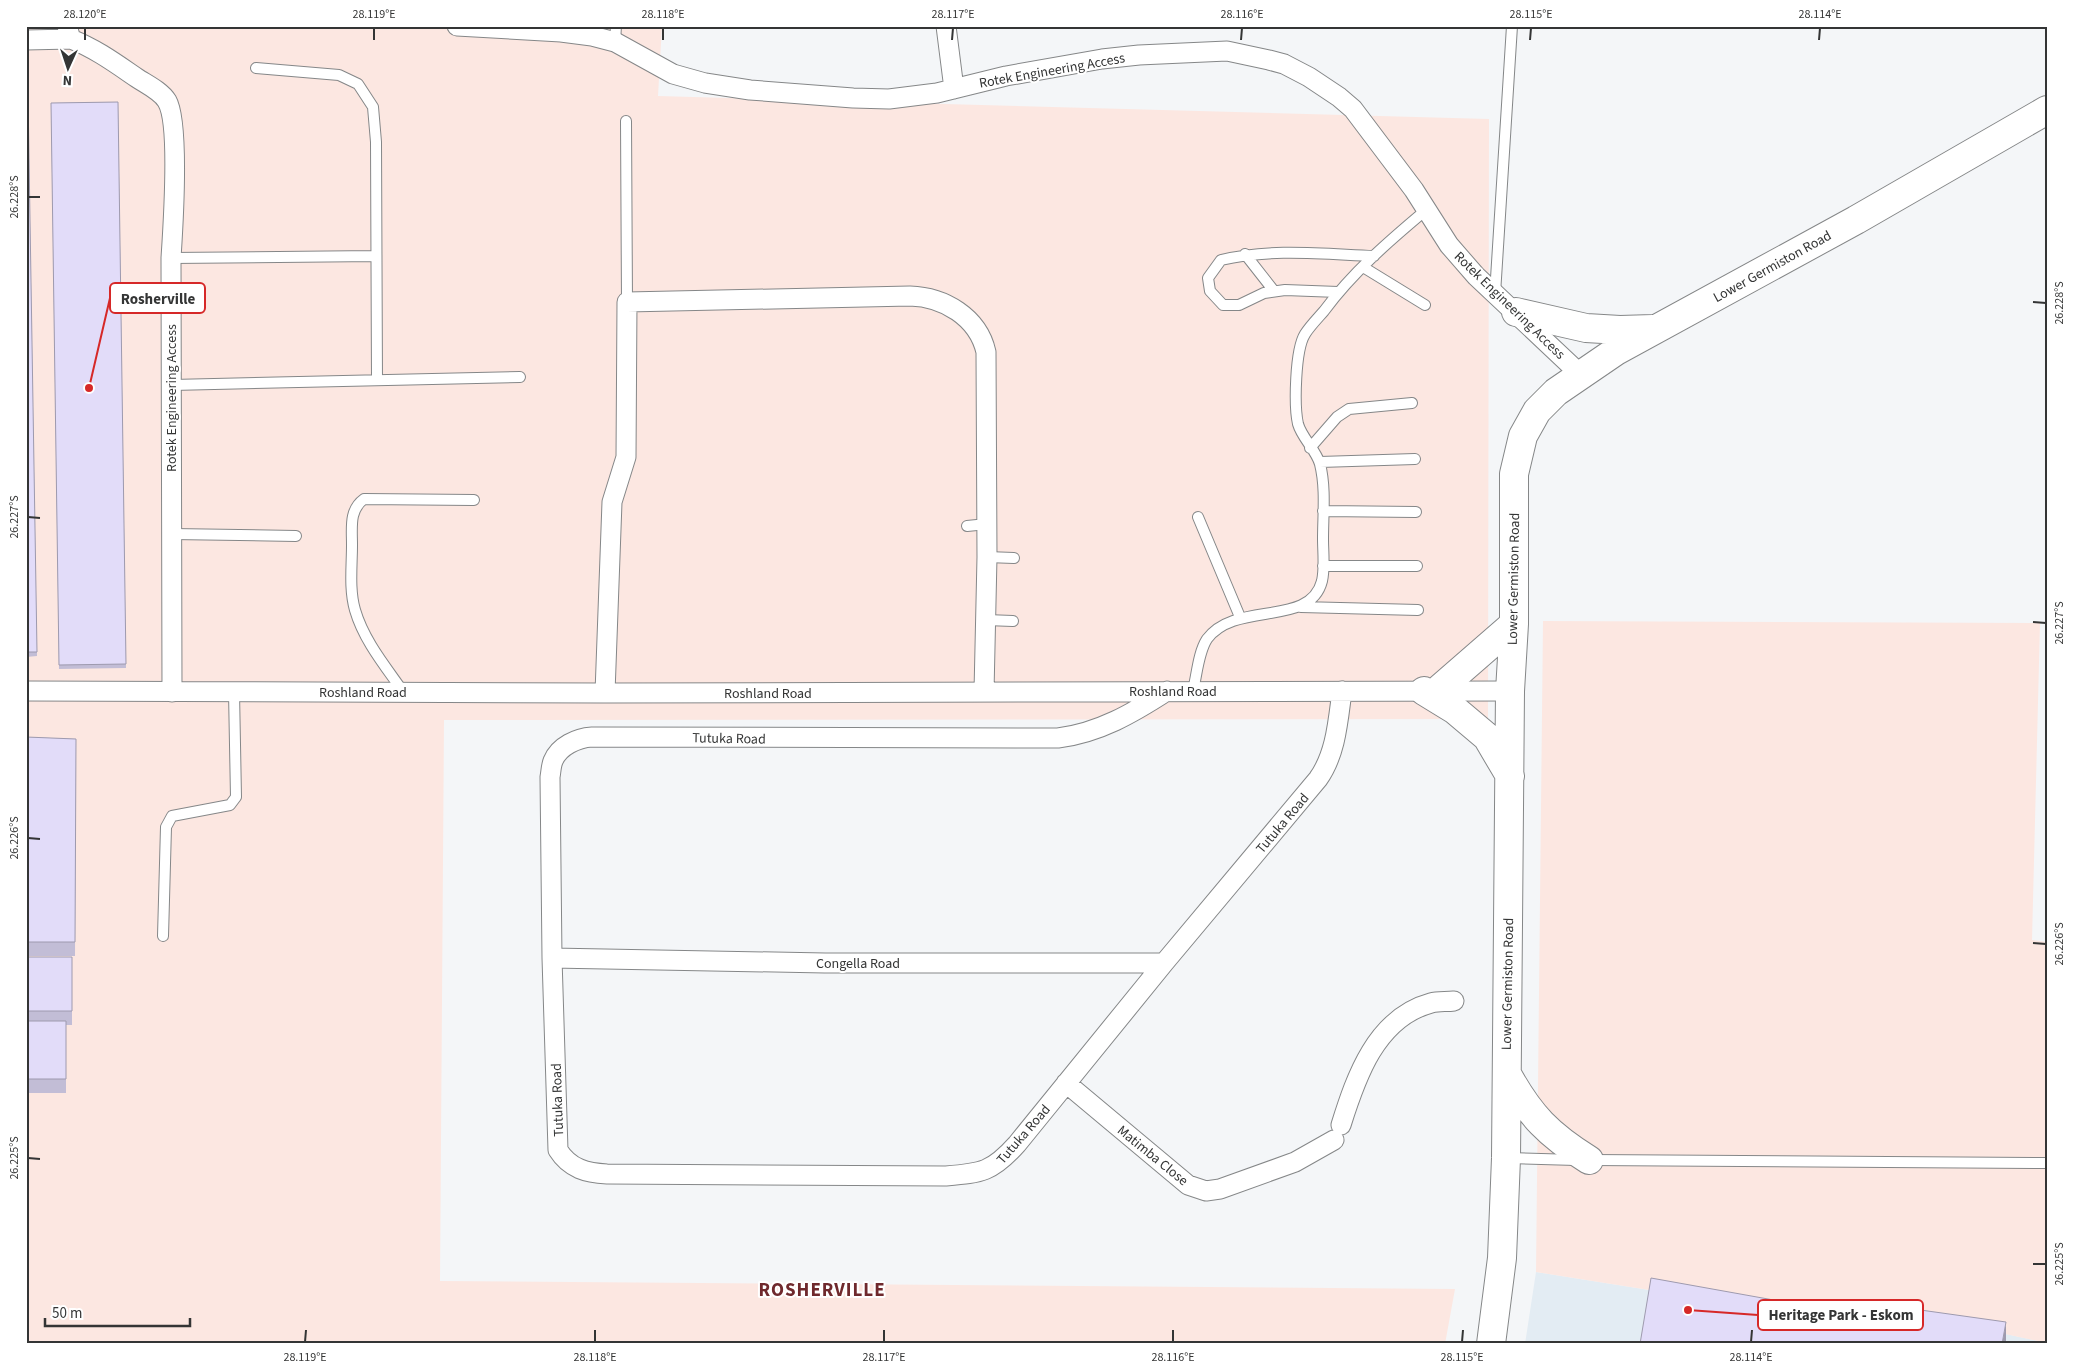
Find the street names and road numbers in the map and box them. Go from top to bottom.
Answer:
street label: Rotek Engineering Access [978,48,1127,94]
street label: Lower Germiston Road [1710,226,1835,308]
street label: Rotek Engineering Access [1449,247,1569,364]
street label: Rotek Engineering Access [162,324,182,472]
street label: Lower Germiston Road [1503,513,1525,645]
street label: Roshland Road [1129,682,1217,702]
street label: Roshland Road [319,683,407,703]
street label: Roshland Road [724,684,812,704]
street label: Tutuka Road [692,728,766,750]
street label: Tutuka Road [1251,789,1314,858]
street label: Lower Germiston Road [1497,918,1519,1050]
street label: Congella Road [816,954,900,974]
street label: Tutuka Road [547,1063,569,1137]
street label: Tutuka Road [992,1100,1055,1169]
street label: Matimba Close [1113,1121,1192,1191]

